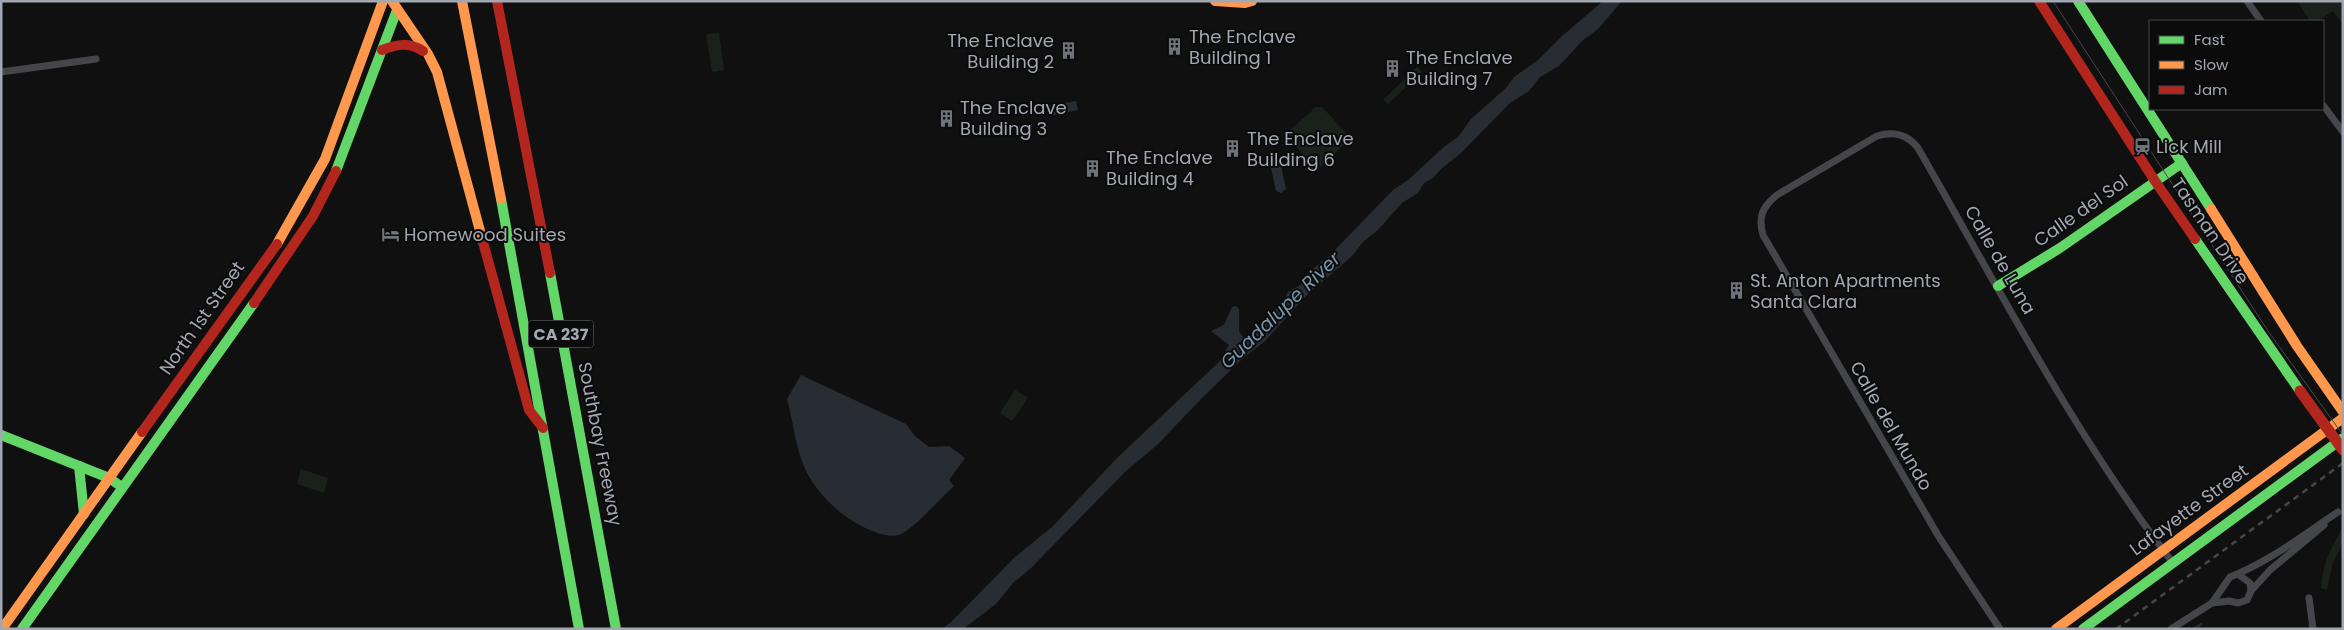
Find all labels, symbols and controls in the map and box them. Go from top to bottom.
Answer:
legend [2149,20,2324,110]
place label: The Enclave Building 1 [1189,24,1296,70]
place label: The Enclave Building 2 [947,28,1054,74]
text: Fast [2194,29,2225,50]
building icon: The Enclave Building 1 [1165,37,1185,57]
building icon: The Enclave Building 2 [1058,41,1078,61]
place label: The Enclave Building 7 [1406,45,1513,91]
text: Slow [2194,54,2229,75]
building icon: The Enclave Building 7 [1382,58,1402,78]
text: Jam [2194,79,2228,100]
place label: The Enclave Building 3 [960,95,1067,141]
building icon: The Enclave Building 3 [936,108,956,128]
place label: The Enclave Building 6 [1247,126,1354,172]
place label: Lick Mill [2156,134,2222,159]
station icon: Lick Mill [2132,137,2152,157]
building icon: The Enclave Building 6 [1223,139,1243,159]
place label: The Enclave Building 4 [1106,145,1213,191]
building icon: The Enclave Building 4 [1082,158,1102,178]
street label: Calle del Sol [2029,169,2133,252]
street label: Tasman Drive [2166,173,2255,289]
street label: Calle de Luna [1959,201,2042,319]
place label: Homewood Suites [404,222,566,247]
hotel icon: Homewood Suites [380,225,400,245]
water label: Guadalupe River [1214,245,1347,375]
street label: North 1st Street [153,256,250,379]
place label: St. Anton Apartments Santa Clara [1750,268,1941,314]
building icon: St. Anton Apartments Santa Clara [1726,281,1746,301]
road number: CA 237 [528,320,594,348]
street label: Calle del Mundo [1844,356,1939,495]
street label: Southbay Freeway [572,360,629,528]
street label: Lafayette Street [2124,458,2253,561]

